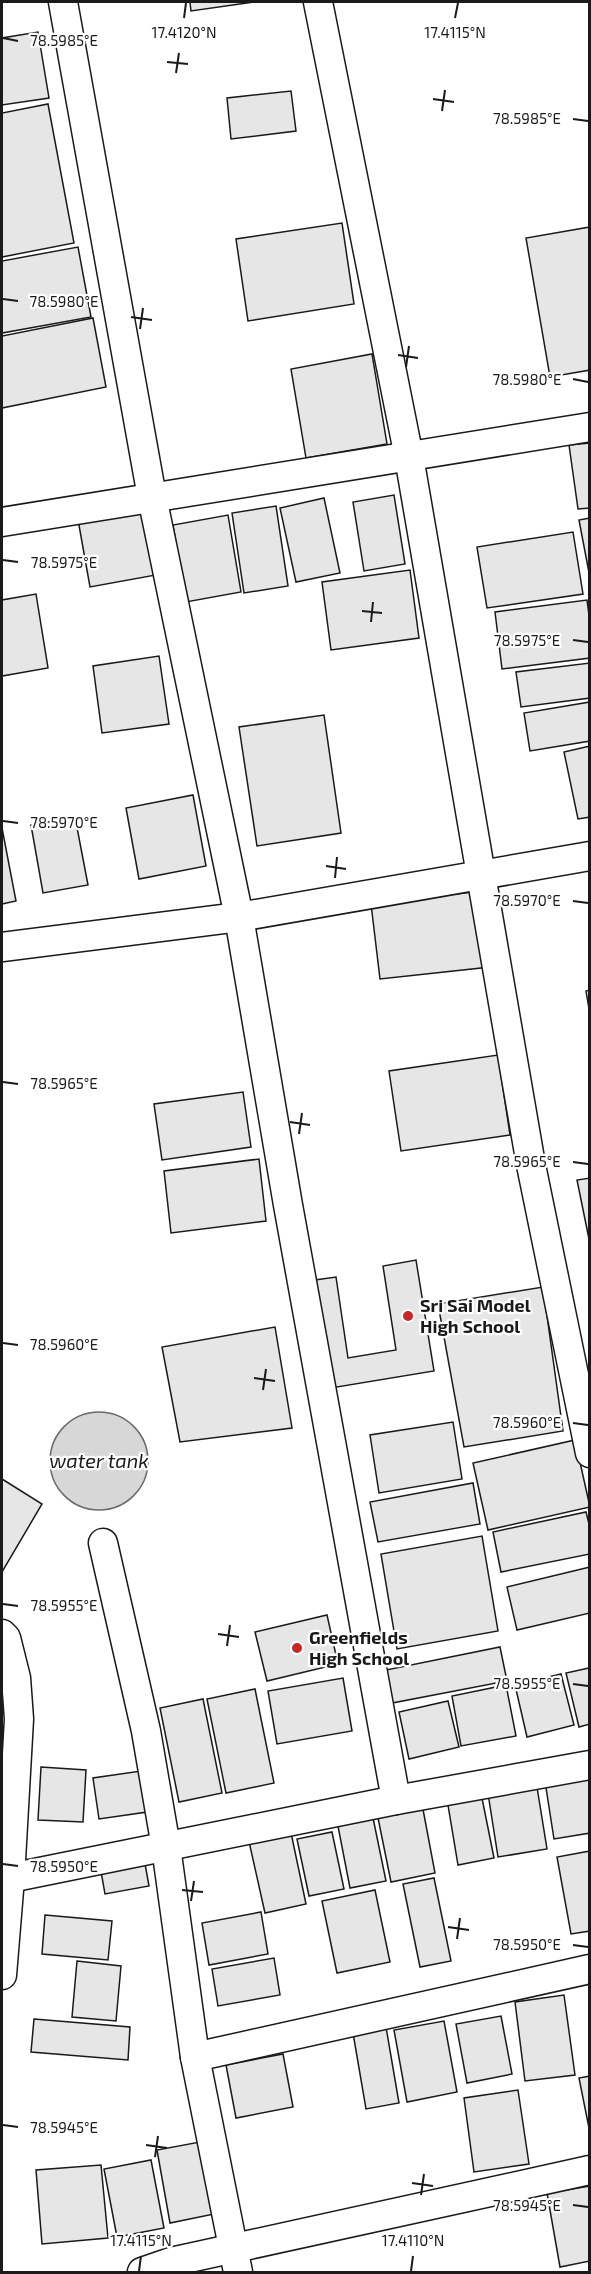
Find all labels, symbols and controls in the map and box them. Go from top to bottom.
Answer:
text: 17.4120°N [152,23,216,41]
text: 17.4115°N [424,23,486,41]
text: 78.5985°E [30,31,98,49]
text: 78.5985°E [493,109,561,127]
text: 78.5980°E [30,292,98,310]
text: 78.5980°E [493,370,561,388]
text: 78.5975°E [31,553,97,571]
text: 78.5975°E [494,631,560,649]
text: 78.5970°E [30,813,98,831]
text: 78.5970°E [493,891,561,909]
text: 78.5965°E [30,1074,98,1092]
text: 78.5965°E [493,1152,561,1170]
place label: Sri Sai Model High School [420,1294,531,1337]
marker: Sri Sai Model High School [401,1309,415,1323]
text: 78.5960°E [30,1335,98,1353]
text: 78.5960°E [493,1413,561,1431]
water label: water tank [49,1448,149,1472]
text: 78.5955°E [31,1596,97,1614]
place label: Greenfields High School [309,1626,409,1669]
marker: Greenfields High School [290,1641,304,1655]
text: 78.5955°E [494,1674,560,1692]
text: 78.5950°E [30,1857,98,1875]
text: 78.5950°E [493,1935,561,1953]
text: 78.5945°E [30,2118,98,2136]
text: 78.5945°E [493,2196,561,2214]
text: 17.4115°N [110,2231,172,2249]
text: 17.4110°N [382,2231,444,2249]

